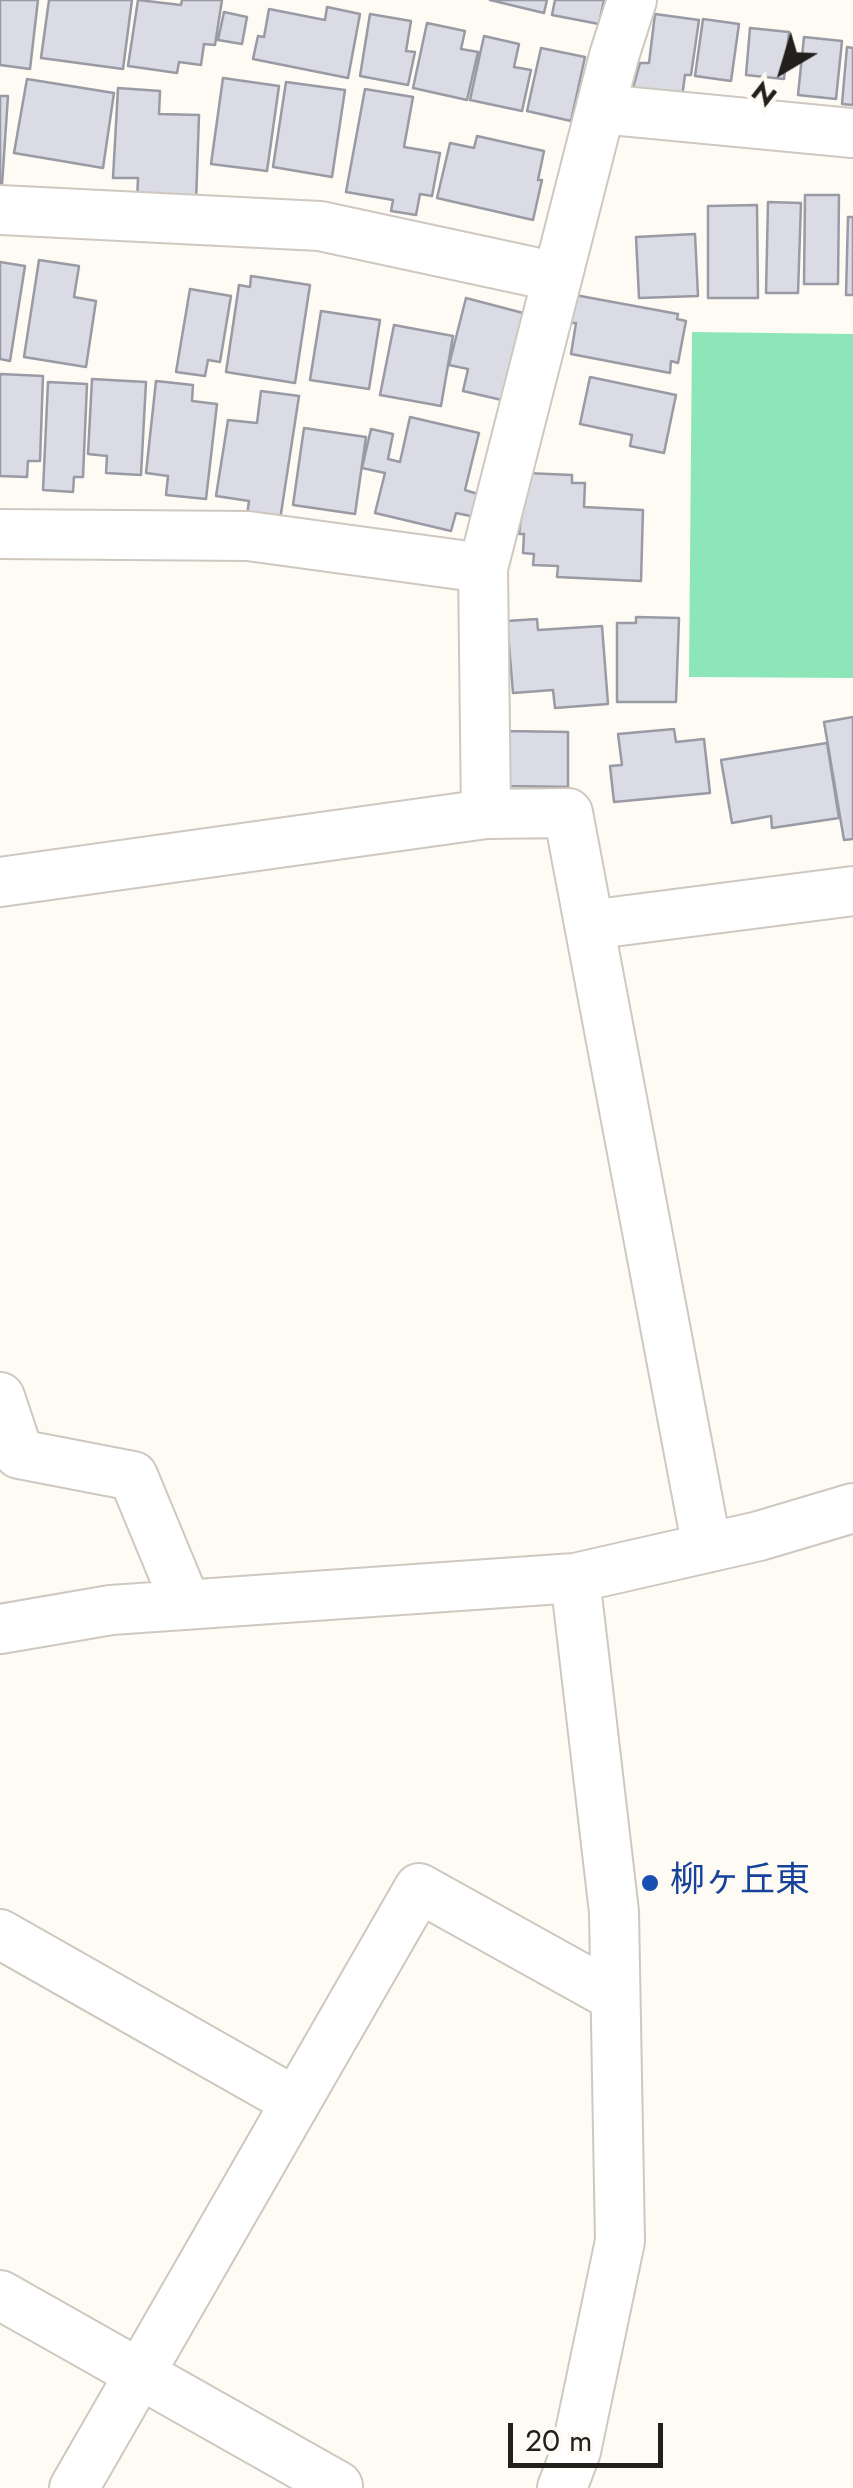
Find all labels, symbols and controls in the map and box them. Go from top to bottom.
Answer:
north arrow [733,20,833,120]
text: N [743,71,786,117]
place label: 柳ヶ丘東 [670,1862,810,1904]
marker: 柳ヶ丘東 [639,1872,661,1894]
scale bar [513,2403,668,2465]
text: 20 m [525,2419,592,2462]

